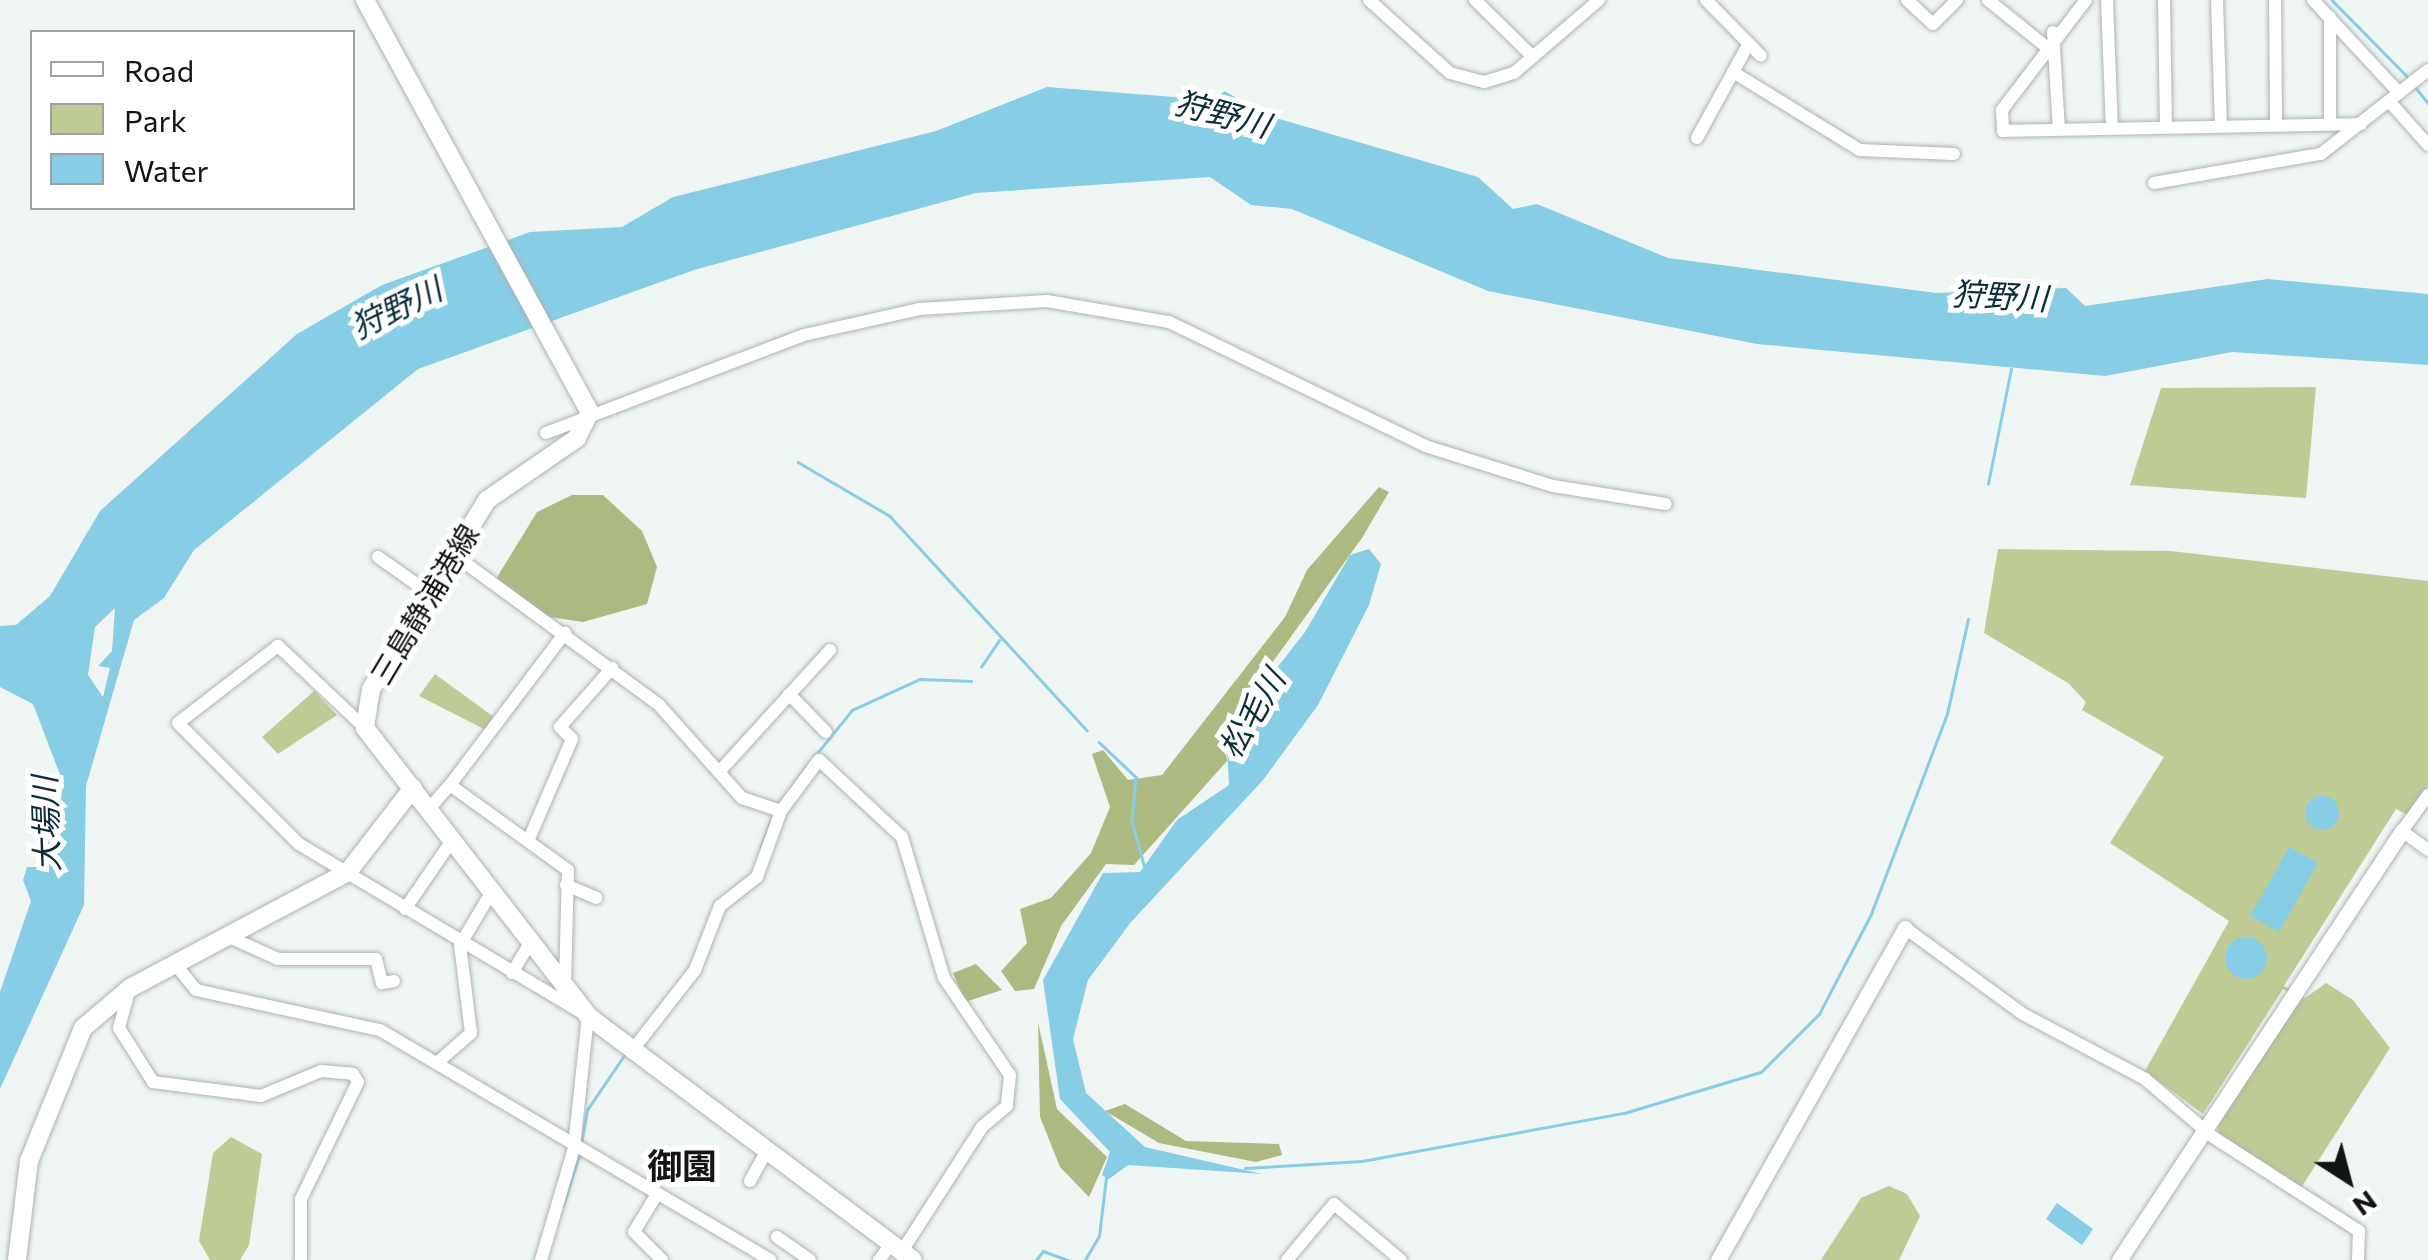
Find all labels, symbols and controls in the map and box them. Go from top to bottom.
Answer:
legend [30,30,355,210]
text: Road [124,51,194,88]
water label: 狩野川 [1172,82,1274,144]
text: Park [124,101,187,138]
text: Water [124,151,209,188]
water label: 狩野川 [344,269,448,345]
water label: 狩野川 [1951,273,2049,317]
street label: 三島静浦港線 [362,518,486,690]
water label: 松毛川 [1210,662,1292,764]
water label: 大場川 [24,775,66,873]
north arrow [2298,1130,2398,1230]
district label: 御園 [647,1144,717,1186]
text: N [2347,1184,2384,1224]

